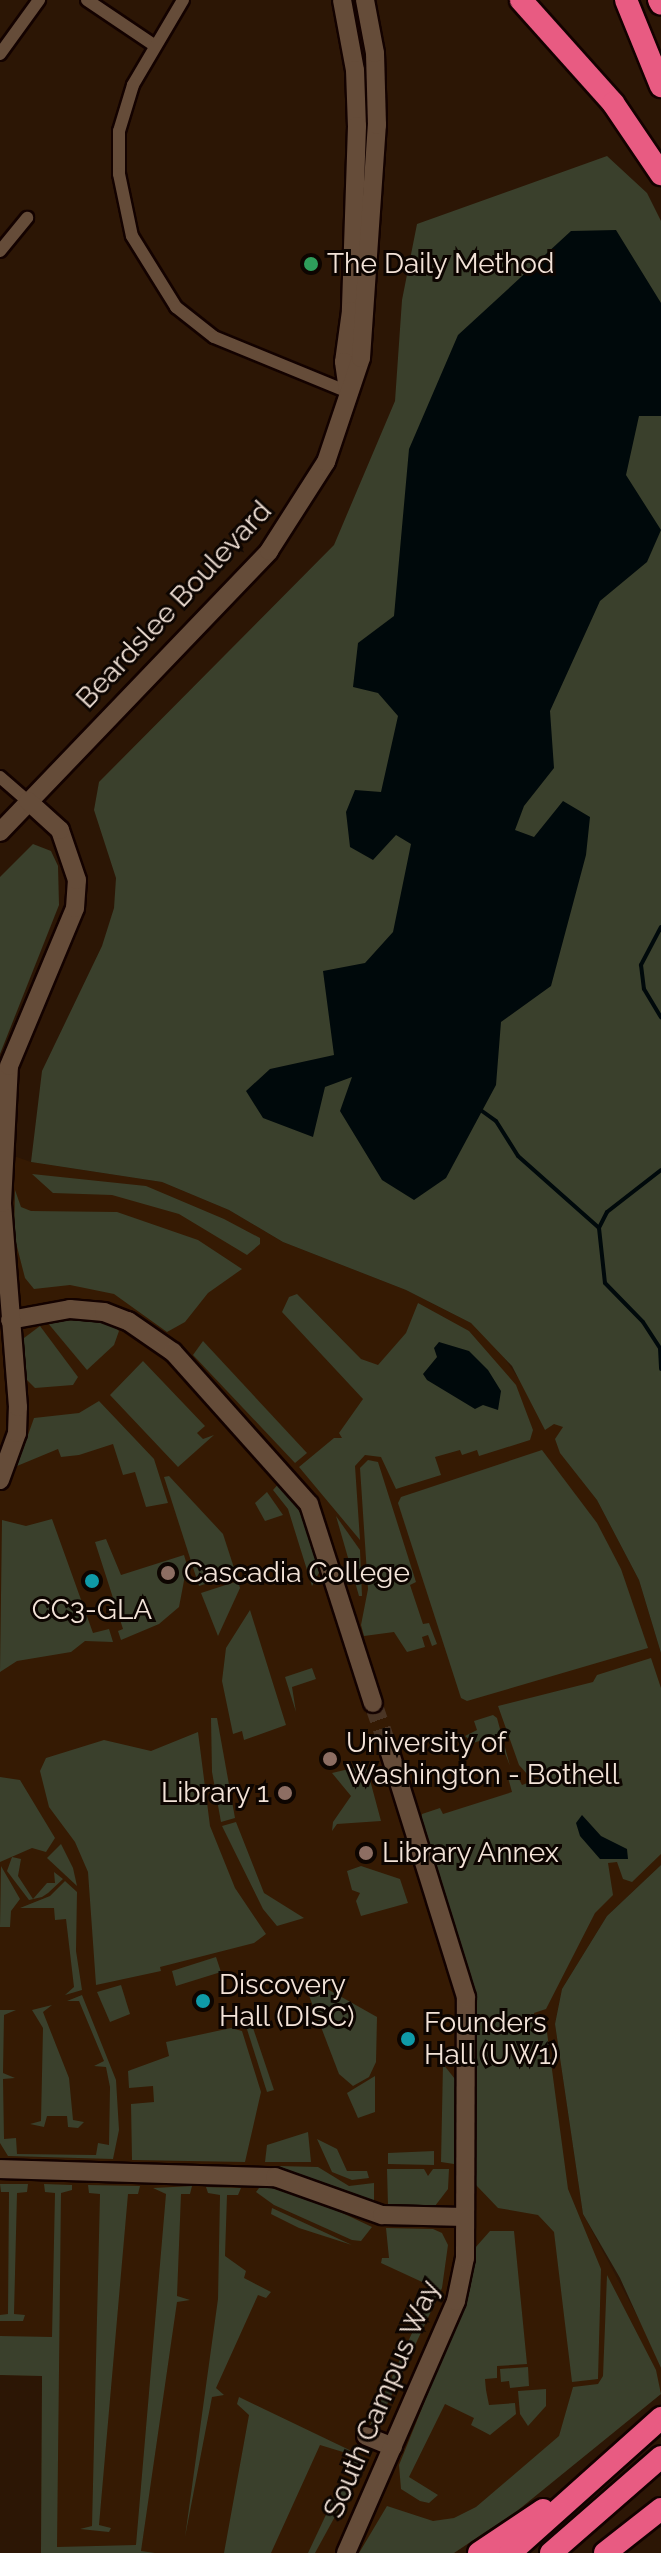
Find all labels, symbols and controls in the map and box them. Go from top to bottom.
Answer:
place label: The Daily Method [327,247,555,281]
marker: The Daily Method [302,255,320,273]
street label: Beardslee Boulevard [69,495,279,715]
place label: Cascadia College [184,1556,410,1590]
marker: Cascadia College [159,1564,177,1582]
marker: CC3-GLA [83,1572,101,1590]
place label: CC3-GLA [32,1593,152,1627]
place label: University of Washington - Bothell [346,1726,619,1792]
marker: University of Washington - Bothell [321,1750,339,1768]
place label: Library 1 [160,1776,269,1810]
marker: Library 1 [276,1784,294,1802]
place label: Library Annex [382,1836,560,1870]
marker: Library Annex [357,1844,375,1862]
place label: Discovery Hall (DISC) [219,1968,355,2034]
marker: Discovery Hall (DISC) [194,1992,212,2010]
place label: Founders Hall (UW1) [424,2006,559,2072]
marker: Founders Hall (UW1) [399,2030,417,2048]
street label: South Campus Way [317,2275,447,2523]

